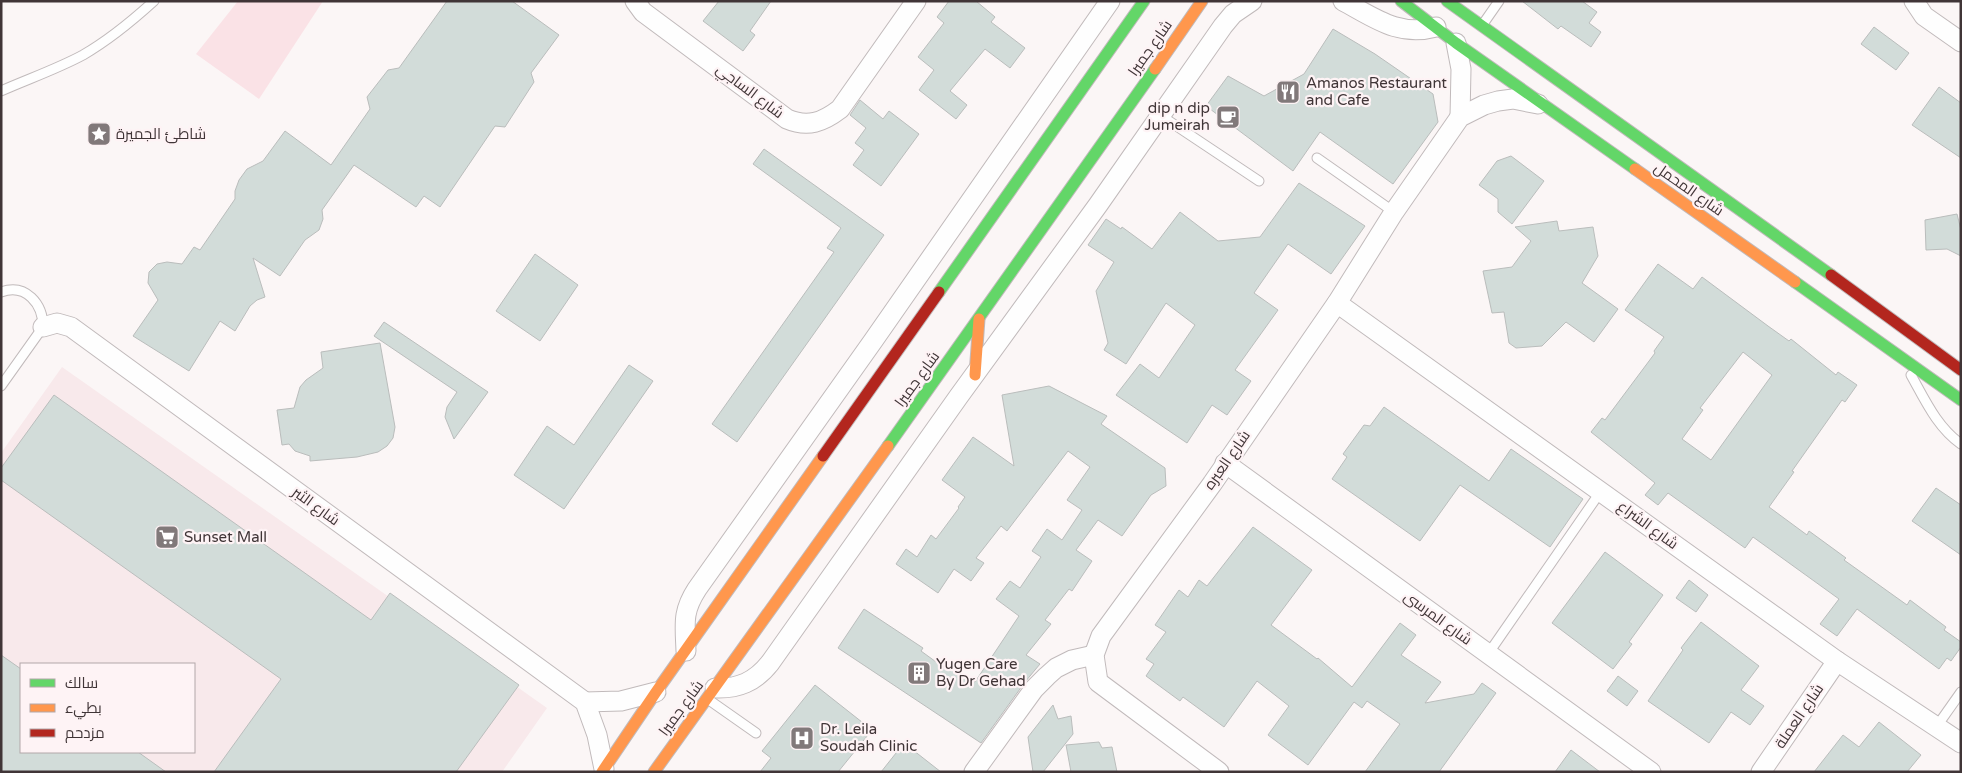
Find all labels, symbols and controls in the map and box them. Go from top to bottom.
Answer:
street label: شارع جميرا [1124,16,1177,81]
street label: شارع الساجي [711,60,787,125]
place label: Amanos Restaurant and Cafe [1306,74,1447,109]
restaurant icon: Amanos Restaurant and Cafe [1275,79,1301,105]
place label: dip n dip Jumeirah [1145,99,1210,134]
cafe icon: dip n dip Jumeirah [1215,104,1241,130]
place icon: شاطئ الجميرة [86,121,112,147]
place label: شاطئ الجميرة [116,125,206,144]
street label: شارع المحمل [1650,158,1727,221]
street label: شارع جميرا [891,348,945,411]
street label: شارع العبره [1200,427,1256,494]
street label: شارع الثبر [287,482,343,531]
street label: شارع الشراع [1613,497,1682,555]
supermarket icon: Sunset Mall [154,524,180,550]
place label: Sunset Mall [184,528,267,546]
street label: شارع المرسى [1399,587,1476,650]
place label: Yugen Care By Dr Gehad [936,655,1026,690]
building icon: Yugen Care By Dr Gehad [906,660,932,686]
legend [20,663,195,753]
text: سالك [65,674,98,692]
street label: شارع جميرا [655,677,709,740]
street label: شارع العملة [1771,680,1829,753]
text: بطيء [65,699,102,720]
place label: Dr. Leila Soudah Clinic [820,720,917,755]
text: مزدحم [65,724,105,743]
hospital icon: Dr. Leila Soudah Clinic [789,725,815,751]

